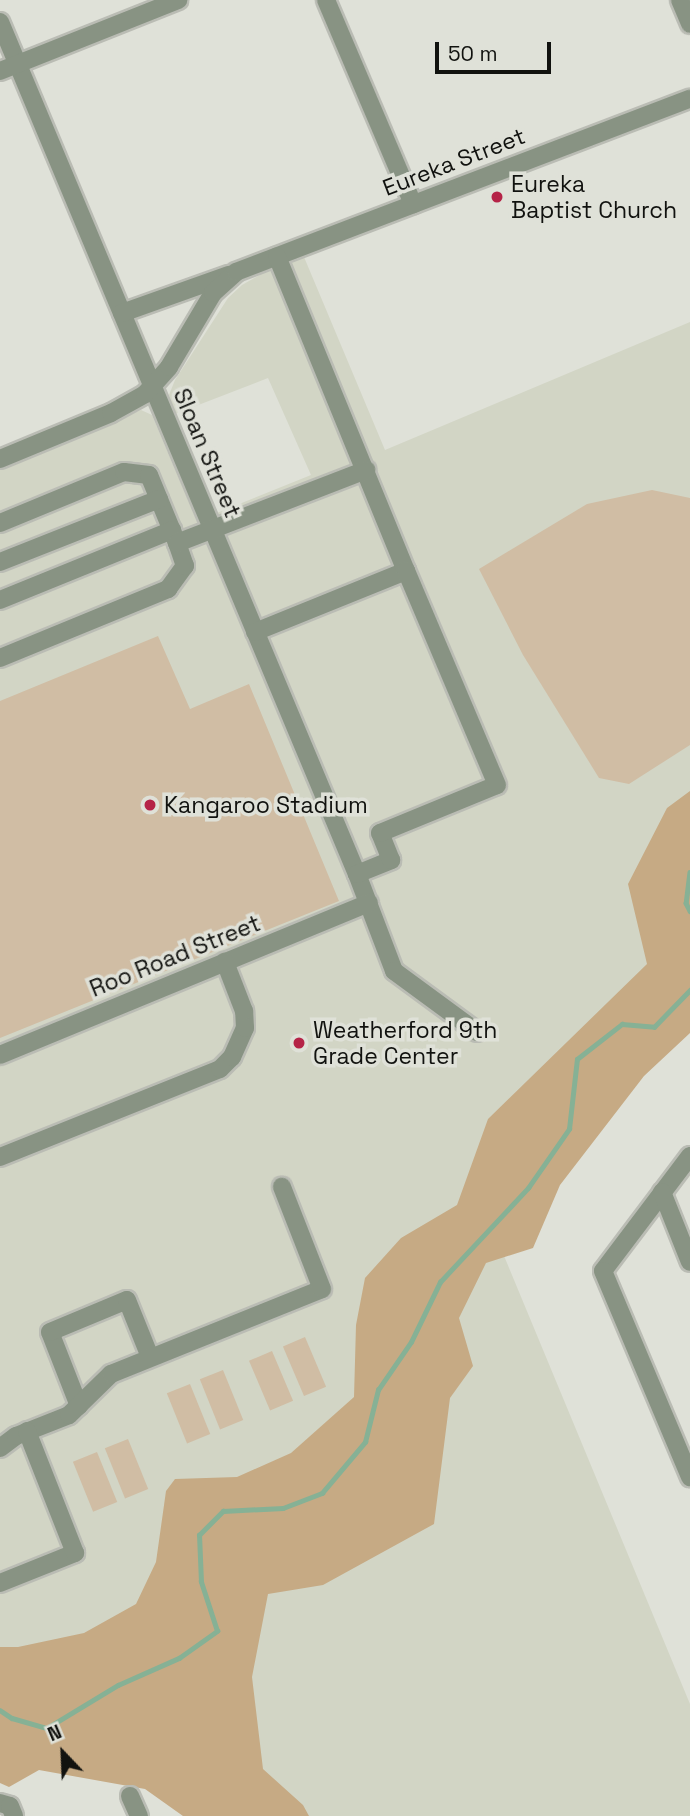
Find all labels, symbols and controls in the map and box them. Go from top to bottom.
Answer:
scale bar [438,28,554,72]
text: 50 m [448,40,498,67]
street label: Eureka Street [379,122,529,202]
place label: Eureka Baptist Church [511,170,677,224]
marker: Eureka Baptist Church [489,189,505,205]
street label: Sloan Street [167,384,247,522]
place label: Kangaroo Stadium [164,791,368,819]
marker: Kangaroo Stadium [142,797,158,813]
street label: Roo Road Street [86,909,264,1003]
place label: Weatherford 9th Grade Center [313,1016,497,1070]
marker: Weatherford 9th Grade Center [291,1035,307,1051]
north arrow [28,1718,98,1788]
text: N [44,1719,65,1747]

